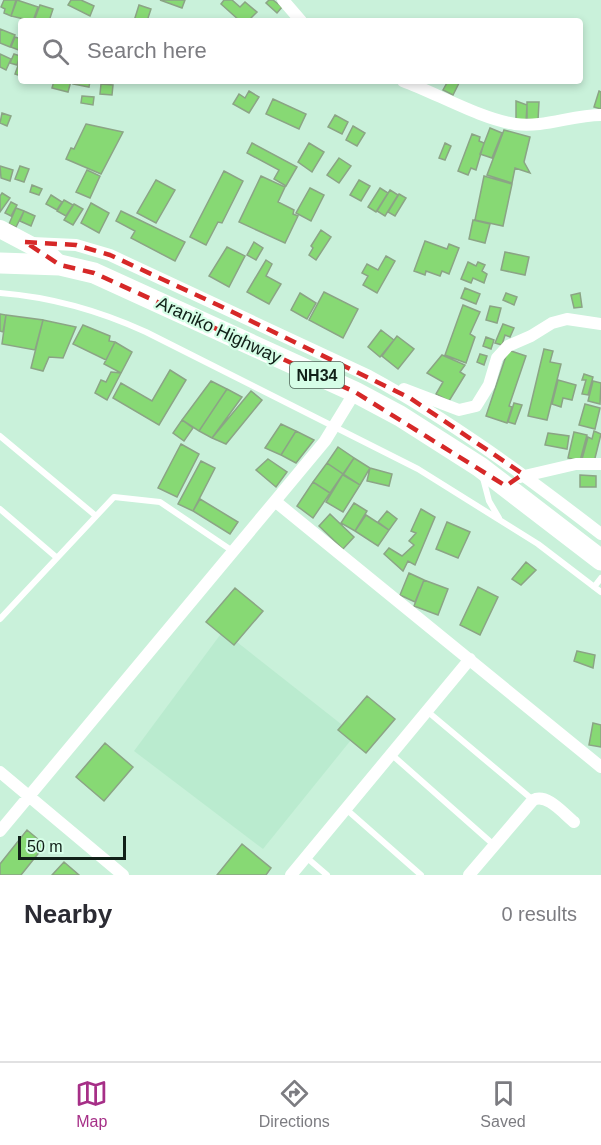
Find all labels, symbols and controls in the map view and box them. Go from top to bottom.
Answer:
search box [18,18,583,84]
icon: search [39,35,72,68]
text: Search here [87,38,207,63]
street label: Araniko Highway [154,292,284,368]
road number: NH34 [290,362,344,388]
scale bar [18,833,126,860]
text: 50 m [27,838,63,855]
text: Nearby [24,899,112,929]
text: 0 results [501,903,577,925]
tab: Map [75,1077,108,1131]
tab: Directions [259,1077,330,1131]
tab: Saved [480,1077,526,1131]

